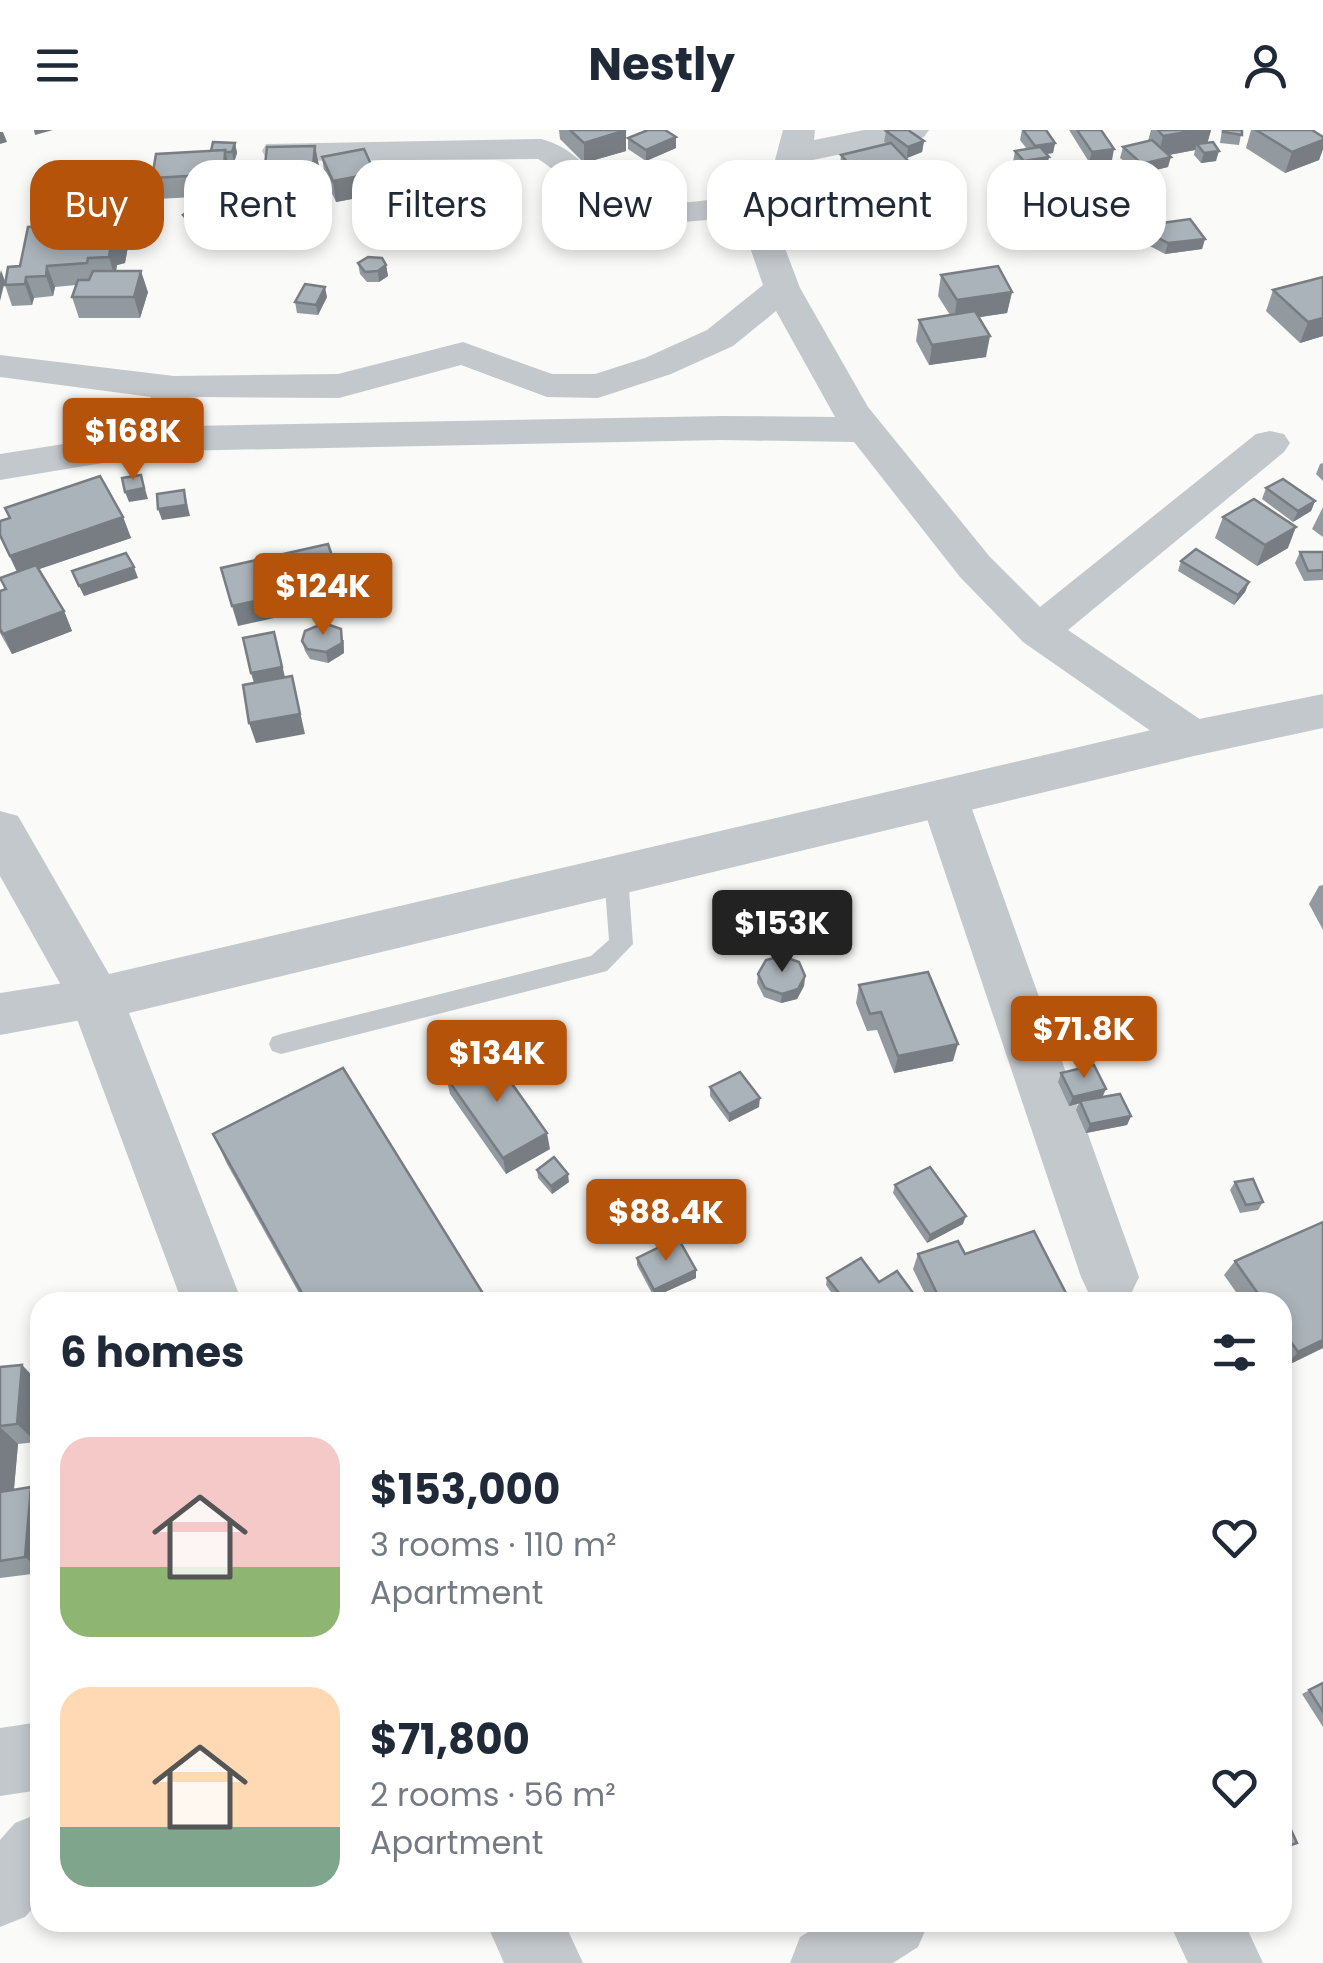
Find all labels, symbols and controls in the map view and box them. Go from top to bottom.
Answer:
text: Nestly [588,33,735,96]
icon: menu [30,38,85,93]
icon: person [1238,38,1293,93]
chip: Buy [30,160,164,250]
chip: Rent [184,160,332,250]
chip: Filters [352,160,522,250]
chip: New [542,160,687,250]
chip: Apartment [707,160,967,250]
chip: House [987,160,1166,250]
pin: $168K [63,398,203,483]
text: $168K [85,408,181,453]
pin: $124K [253,553,393,638]
text: $124K [275,563,371,608]
pin: $153K [712,890,852,975]
text: $153K [734,900,830,945]
pin: $71.8K [1003,996,1165,1081]
text: $71.8K [1033,1006,1135,1051]
pin: $134K [427,1020,567,1105]
text: $134K [449,1030,545,1075]
pin: $88.4K [585,1179,747,1264]
text: $88.4K [608,1189,724,1234]
text: 6 homes [60,1323,245,1382]
icon: filters [1207,1325,1262,1380]
text: $153,000 [370,1460,560,1519]
icon: home [140,1477,260,1597]
icon: heart [1207,1510,1262,1565]
text: 3 rooms · 110 m² [370,1522,616,1567]
text: Apartment [370,1570,543,1615]
text: $71,800 [370,1710,530,1769]
icon: home [140,1727,260,1847]
icon: heart [1207,1760,1262,1815]
text: 2 rooms · 56 m² [370,1772,616,1817]
text: Apartment [370,1820,543,1865]

